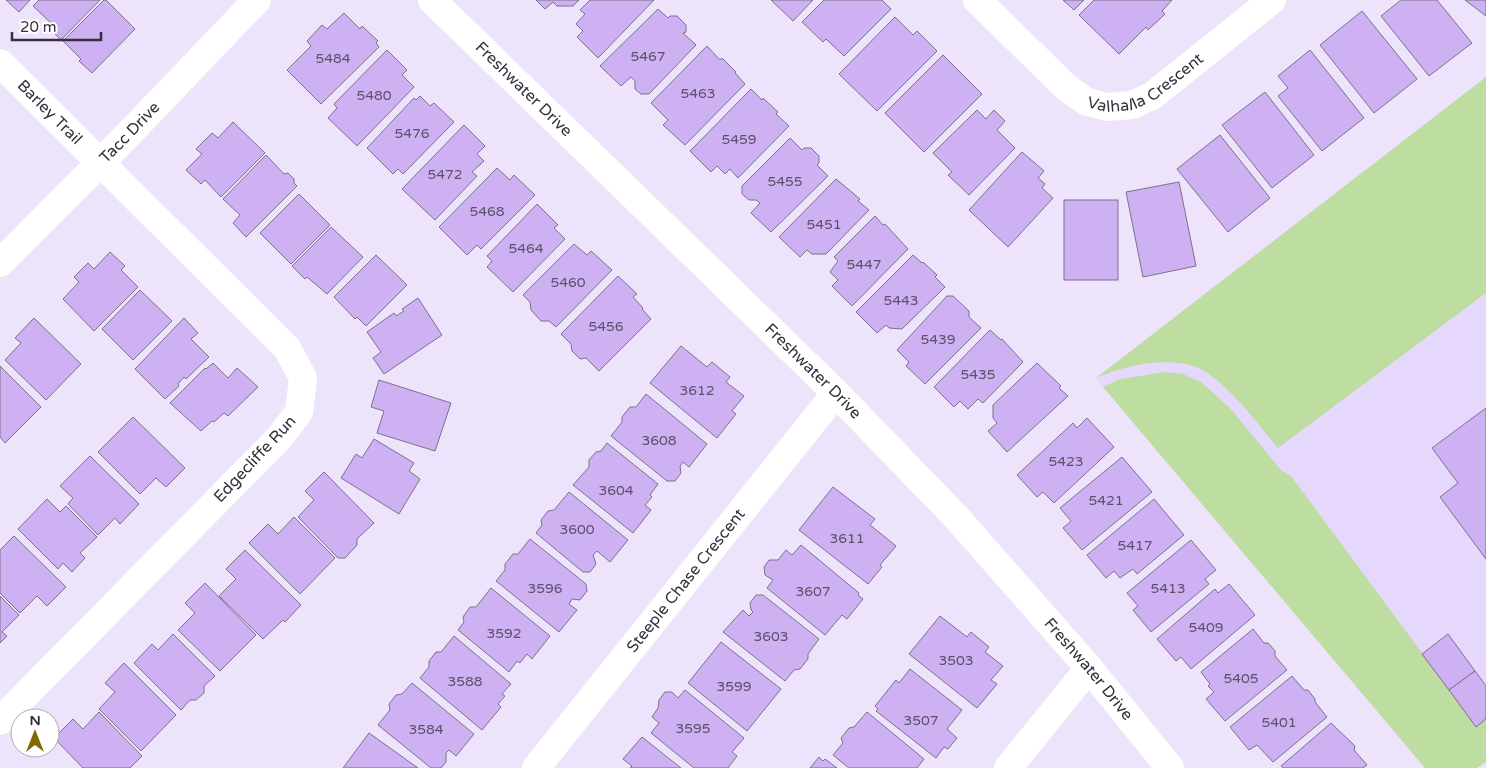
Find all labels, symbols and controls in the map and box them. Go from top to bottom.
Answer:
scale bar [12,10,101,42]
text: 20 m [20,18,57,36]
street label: Freshwater Drive [471,38,577,141]
house number: 5467 [630,48,666,65]
street label: Valhalla Crescent [1085,49,1208,117]
house number: 5484 [315,50,351,67]
street label: Barley Trail [13,76,86,149]
house number: 5463 [680,85,716,102]
house number: 5480 [356,87,392,104]
street label: Tacc Drive [95,98,164,168]
house number: 5476 [394,125,430,142]
house number: 5459 [721,131,757,148]
house number: 5472 [427,166,463,183]
house number: 5455 [767,173,803,190]
house number: 5468 [469,203,505,220]
house number: 5451 [806,216,842,233]
house number: 5464 [508,240,544,257]
house number: 5447 [846,256,882,273]
house number: 5460 [550,274,586,291]
house number: 5443 [883,292,919,309]
house number: 5456 [588,318,624,335]
street label: Freshwater Drive [761,319,866,423]
house number: 5439 [920,331,956,348]
house number: 5435 [960,366,996,383]
house number: 3612 [679,382,715,399]
street label: Edgecliffe Run [210,411,300,507]
house number: 3608 [641,432,677,449]
house number: 5423 [1048,453,1084,470]
house number: 3604 [598,482,634,499]
house number: 5421 [1088,492,1124,509]
street label: Steeple Chase Crescent [622,505,750,657]
house number: 3600 [559,521,595,538]
house number: 3611 [829,530,865,547]
house number: 5417 [1117,537,1153,554]
house number: 3596 [527,580,563,597]
house number: 5413 [1150,580,1186,597]
house number: 3607 [795,583,831,600]
street label: Freshwater Drive [1040,614,1137,724]
house number: 5409 [1188,619,1224,636]
house number: 3592 [486,625,522,642]
house number: 3603 [753,628,789,645]
house number: 3503 [938,652,974,669]
house number: 5405 [1223,670,1259,687]
house number: 3588 [447,673,483,690]
house number: 3599 [716,678,752,695]
north arrow [10,708,60,758]
text: N [29,712,41,729]
house number: 3507 [903,712,939,729]
house number: 5401 [1261,714,1297,731]
house number: 3595 [675,720,711,737]
house number: 3584 [408,721,444,738]

